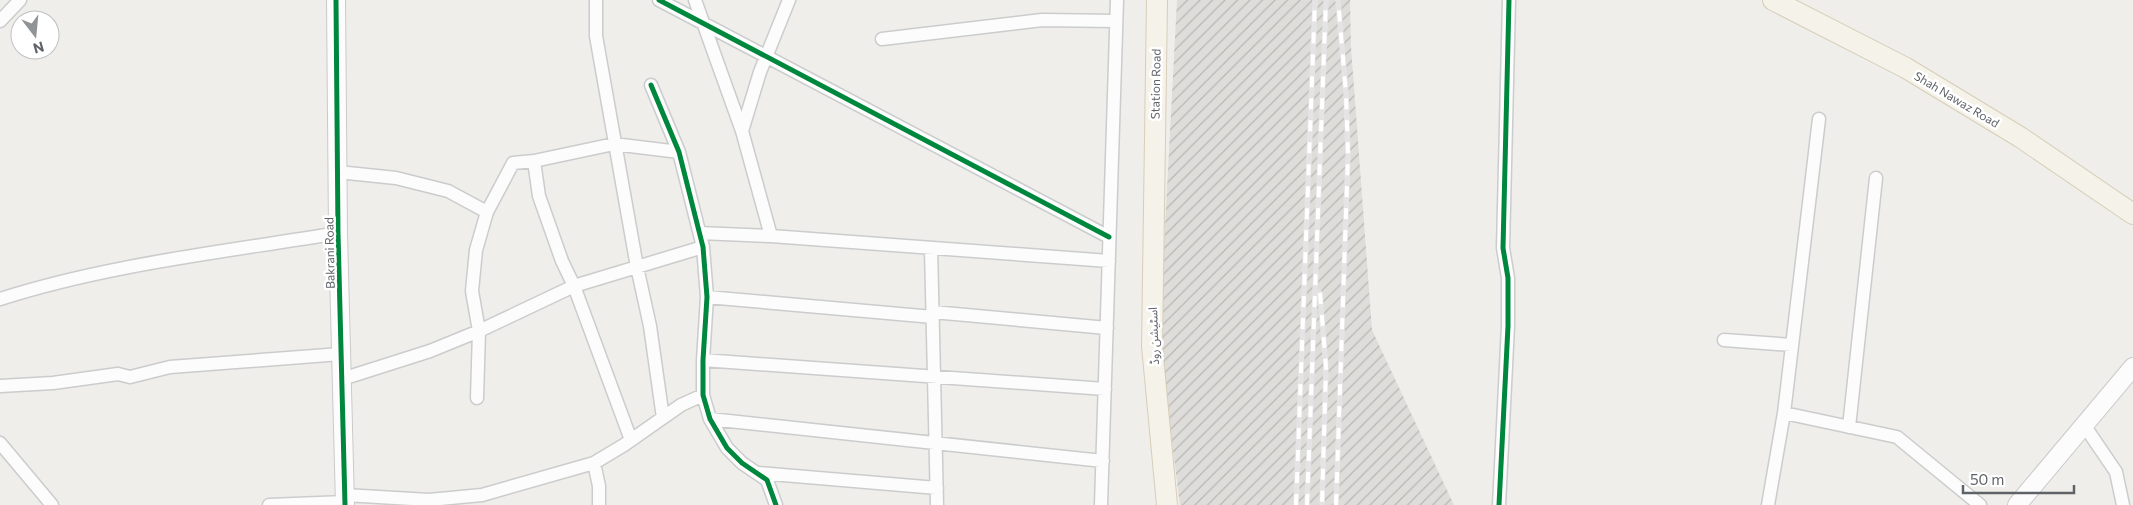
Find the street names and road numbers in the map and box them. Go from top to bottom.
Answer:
street label: Station Road [1147,49,1163,119]
street label: Shah Nawaz Road [1912,68,2002,130]
street label: Bakrani Road [321,217,337,289]
street label: اسٹیشن روڈ [1145,307,1162,365]

